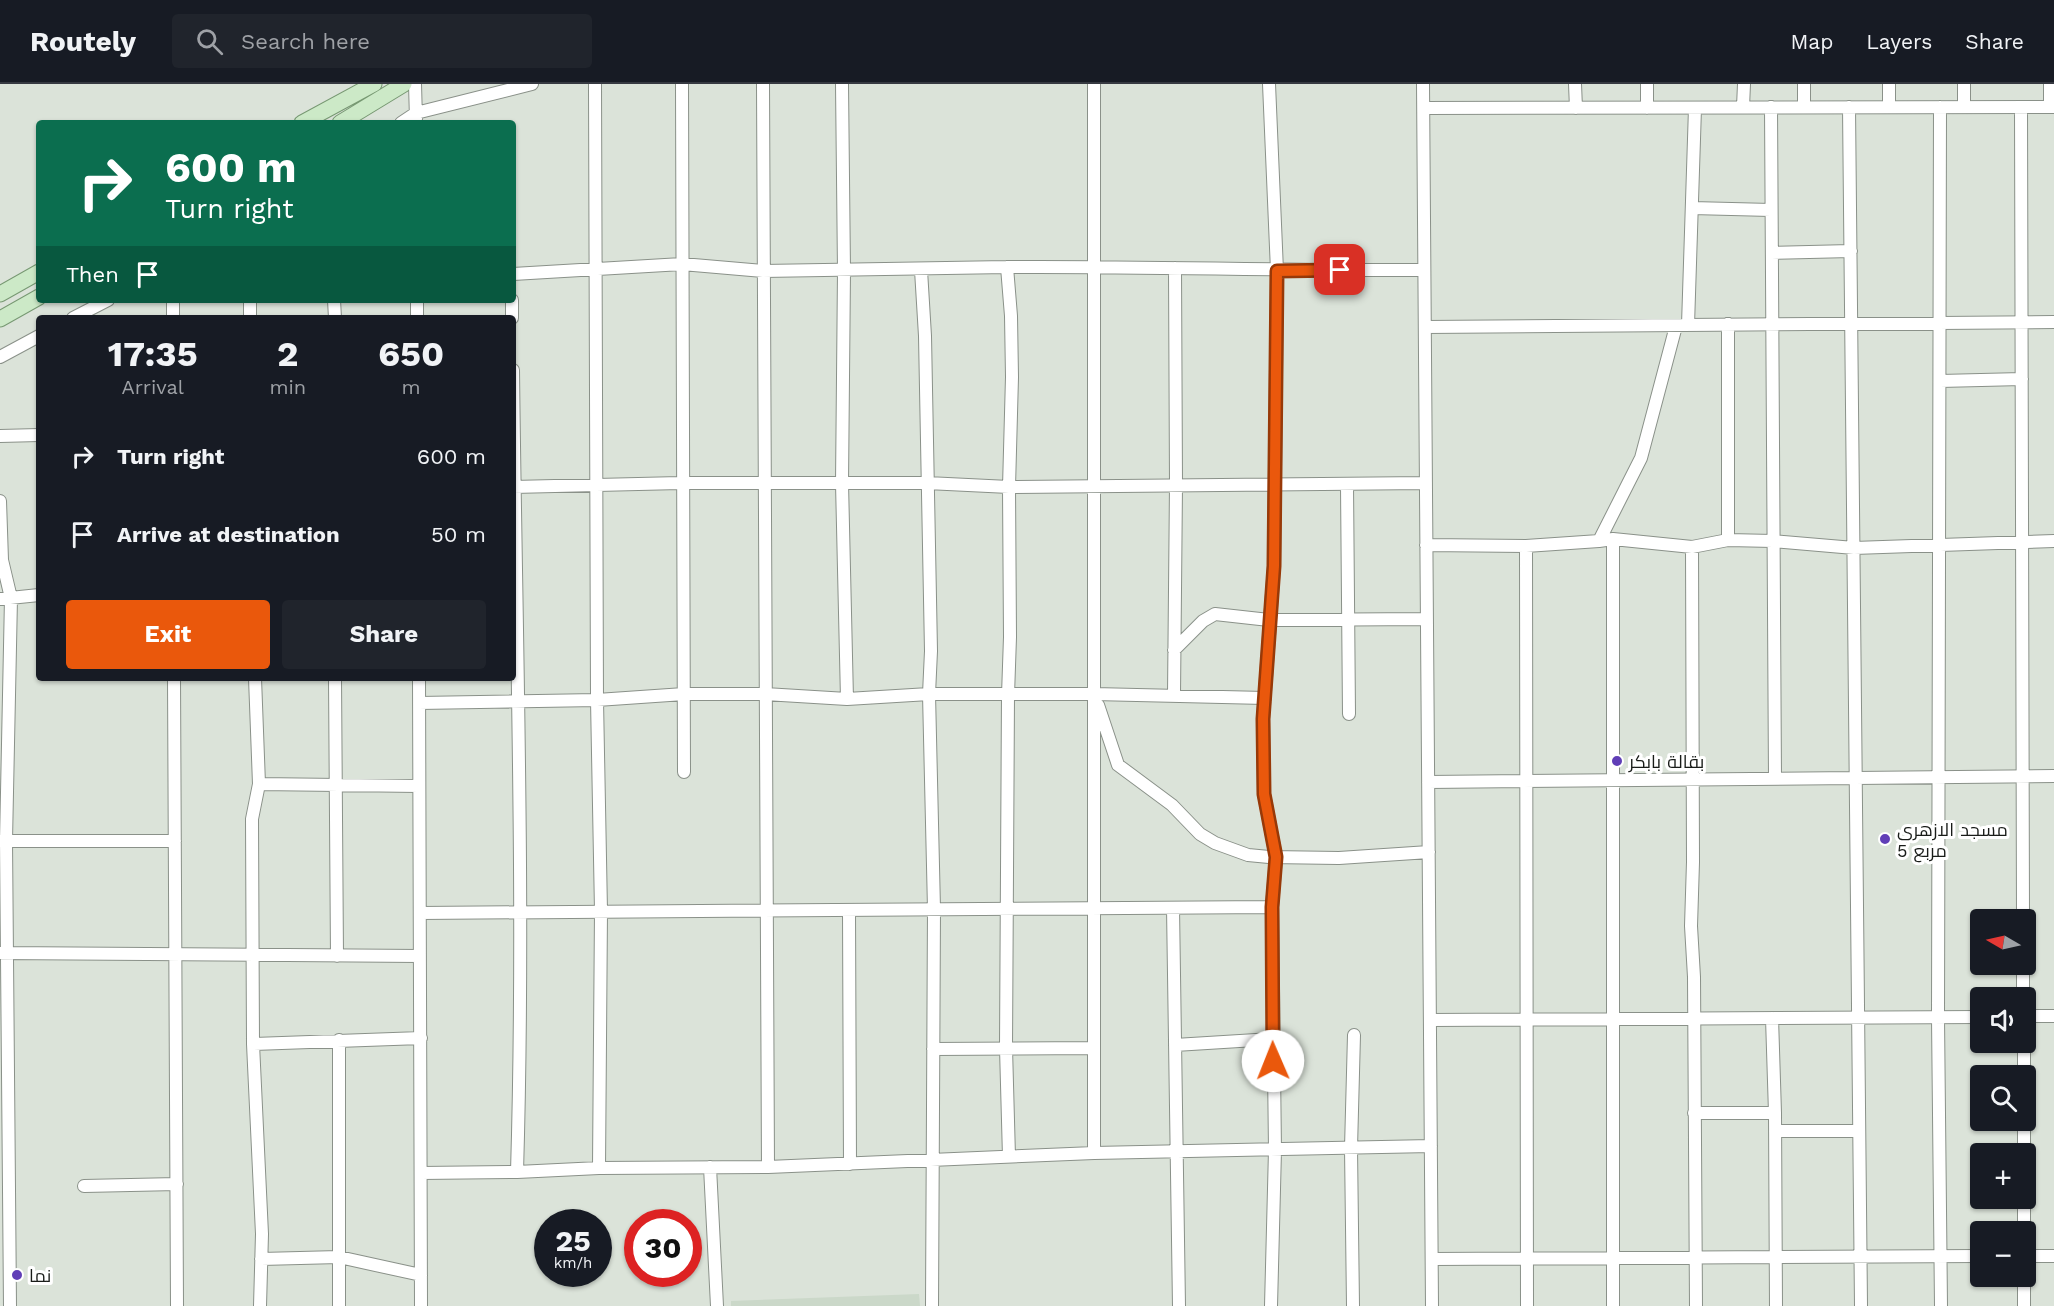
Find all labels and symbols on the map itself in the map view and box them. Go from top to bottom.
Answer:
pin [1314,244,1365,295]
place label: بقالة بابكر [1628,751,1704,773]
marker: بقالة بابكر [1610,754,1624,768]
place label: مسجد الازهري مربع 5 [1897,819,2008,863]
marker: مسجد الازهري مربع 5 [1878,832,1892,846]
north arrow [1970,909,2036,975]
position arrow [1241,1029,1305,1093]
speed limit sign: 30 [624,1209,702,1287]
place label: نما [29,1265,51,1286]
marker: نما [10,1268,24,1282]

